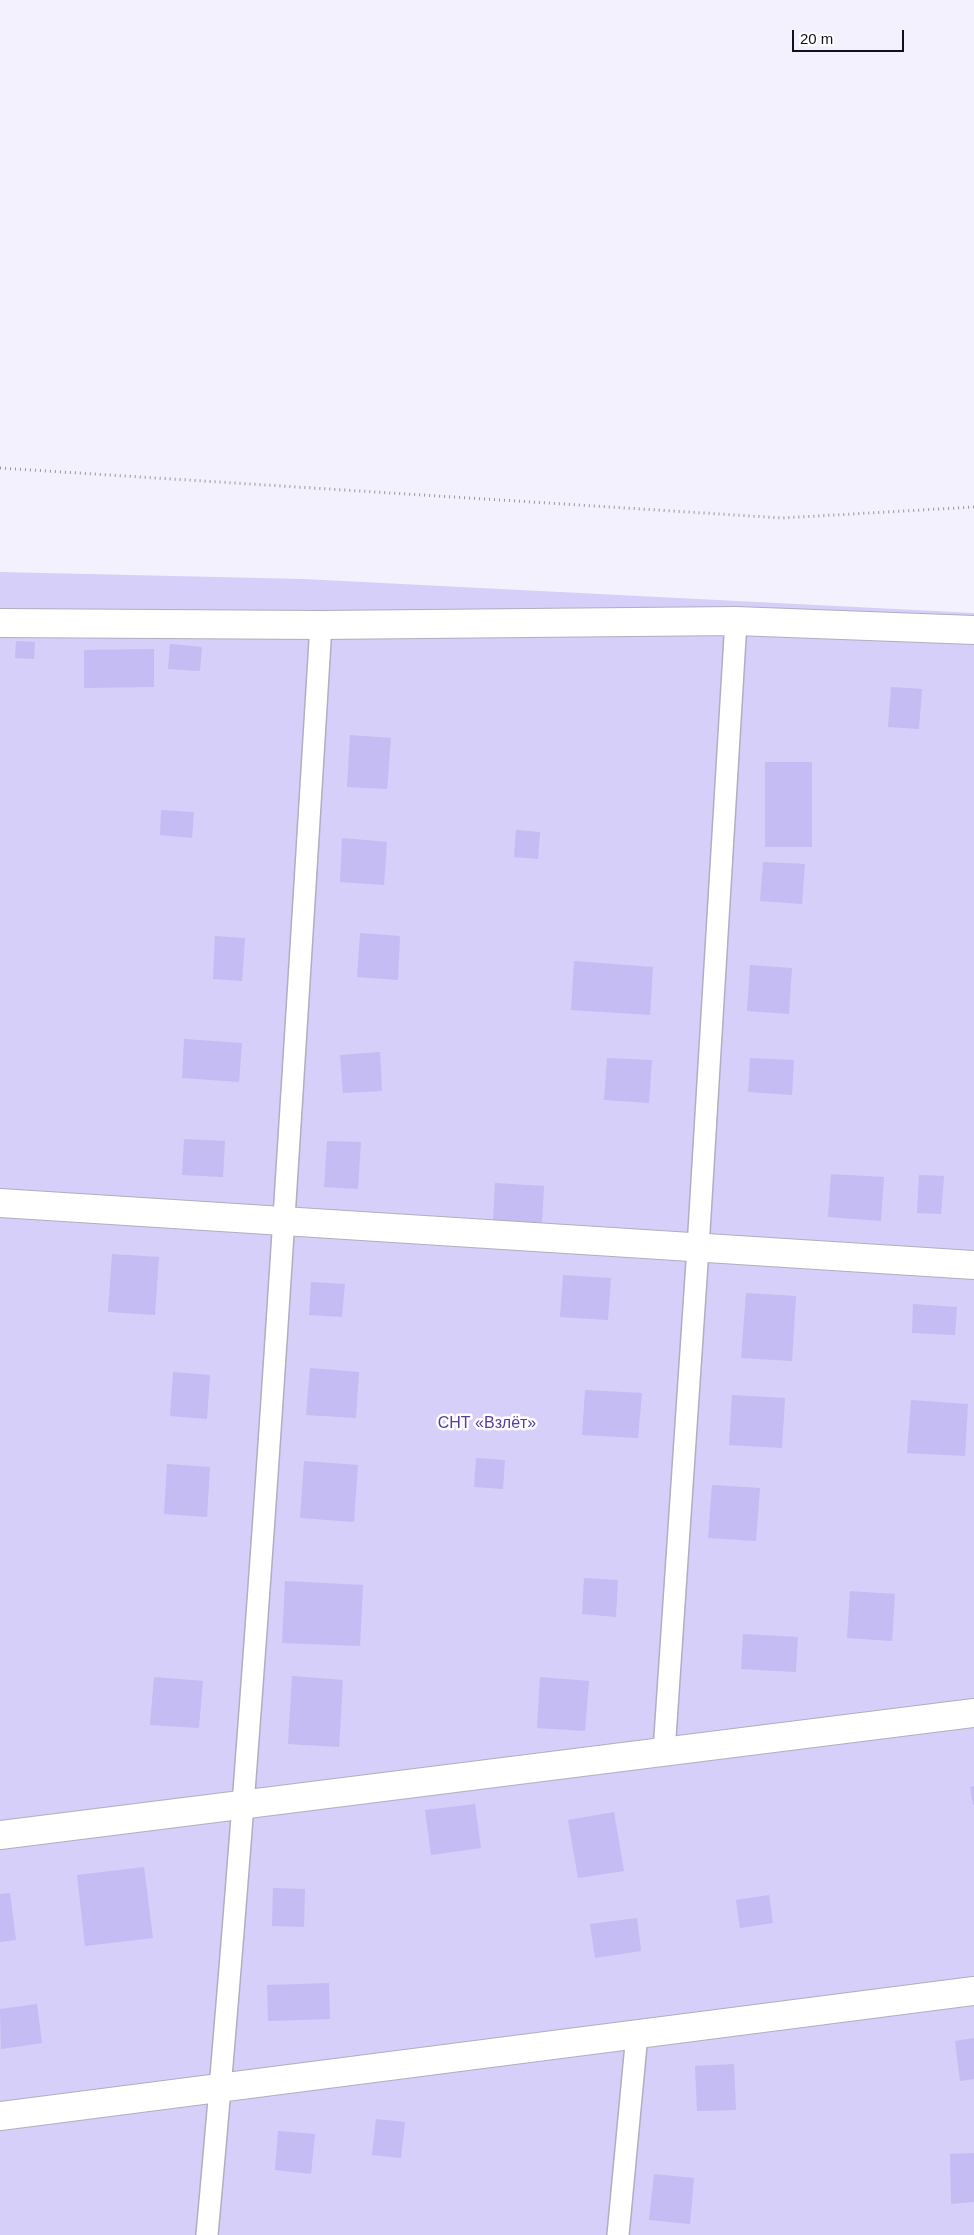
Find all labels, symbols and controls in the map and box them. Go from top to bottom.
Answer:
scale bar [794,20,906,52]
text: 20 m [800,30,833,47]
park label: СНТ «Взлёт» [438,1414,536,1434]

